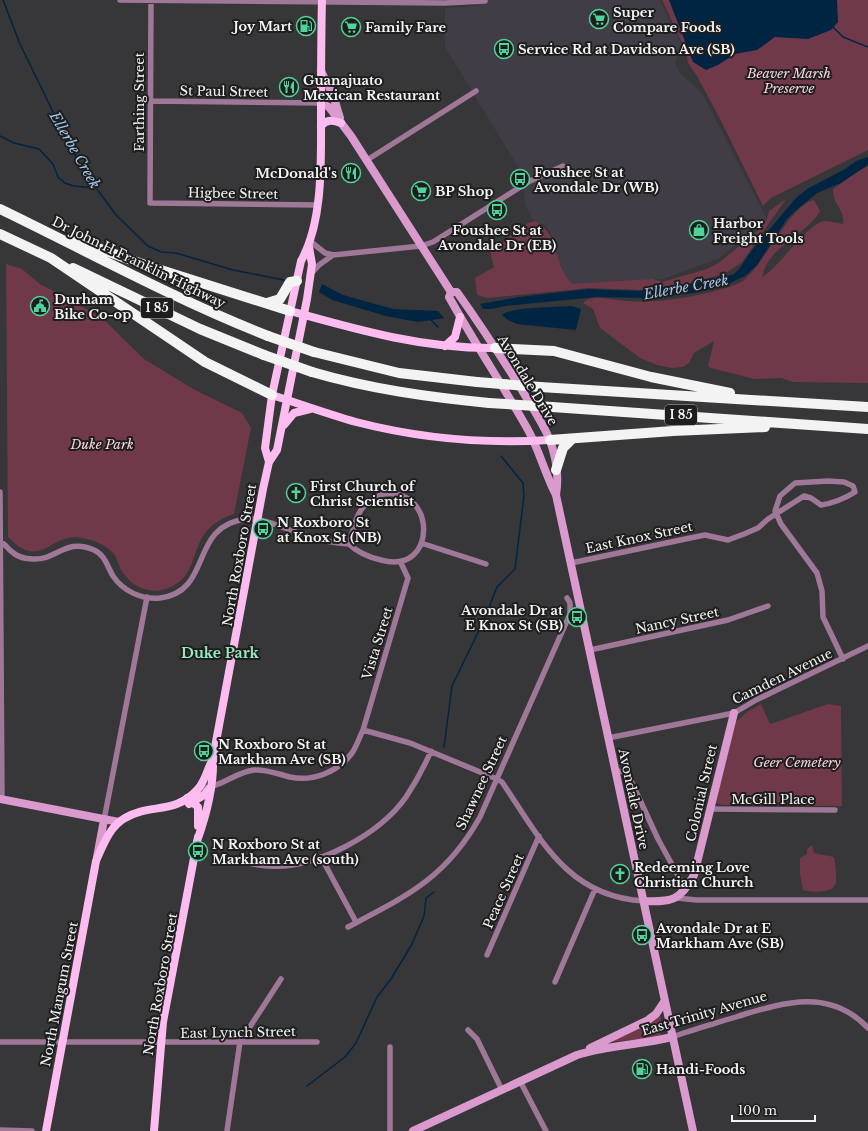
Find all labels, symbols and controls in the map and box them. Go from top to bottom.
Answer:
place label: Super Compare Foods [613,4,721,36]
supermarket icon: Super Compare Foods [588,8,610,30]
fuel station icon: Joy Mart [295,15,317,37]
supermarket icon: Family Fare [340,16,362,38]
place label: Joy Mart [230,18,292,35]
place label: Family Fare [365,19,447,36]
bus stop icon: Service Rd at Davidson Ave (SB) [493,38,515,60]
place label: Service Rd at Davidson Ave (SB) [518,41,735,58]
street label: Farthing Street [131,52,148,152]
park label: Beaver Marsh Preserve [746,65,831,97]
place label: Guanajuato Mexican Restaurant [303,72,440,104]
restaurant icon: Guanajuato Mexican Restaurant [278,76,300,98]
street label: St Paul Street [179,82,269,101]
water label: Ellerbe Creek [45,107,104,192]
restaurant icon: McDonald's [340,162,362,184]
place label: Foushee St at Avondale Dr (WB) [533,164,659,196]
place label: McDonald's [255,165,337,182]
bus stop icon: Foushee St at Avondale Dr (WB) [509,168,531,190]
supermarket icon: BP Shop [410,180,432,202]
place label: BP Shop [435,183,493,200]
street label: Higbee Street [188,184,278,203]
bus stop icon: Foushee St at Avondale Dr (EB) [486,199,508,221]
street label: Dr John H Franklin Highway [49,213,229,312]
place label: Harbor Freight Tools [713,215,803,247]
shop icon: Harbor Freight Tools [688,219,710,241]
place label: Foushee St at Avondale Dr (EB) [437,222,556,254]
water label: Ellerbe Creek [641,271,730,303]
place label: Durham Bike Co-op [54,291,131,323]
public building icon: Durham Bike Co-op [29,295,51,317]
road number: I 85 [141,298,173,318]
street label: Avondale Drive [493,331,561,429]
road number: I 85 [665,405,697,425]
park label: Duke Park [69,436,134,453]
place label: First Church of Christ Scientist [310,478,416,510]
church icon: First Church of Christ Scientist [285,482,307,504]
street label: North Roxboro Street [219,483,260,628]
place label: N Roxboro St at Knox St (NB) [277,514,381,546]
bus stop icon: N Roxboro St at Knox St (NB) [252,518,274,540]
street label: East Knox Street [584,518,694,557]
place label: Avondale Dr at E Knox St (SB) [460,602,563,634]
street label: Nancy Street [634,603,721,638]
street label: Vista Street [358,605,397,683]
bus stop icon: Avondale Dr at E Knox St (SB) [566,606,588,628]
district label: Duke Park [181,644,260,662]
street label: Camden Avenue [729,645,835,708]
street label: Shawnee Street [452,733,511,833]
place label: N Roxboro St at Markham Ave (SB) [218,736,346,768]
bus stop icon: N Roxboro St at Markham Ave (SB) [193,740,215,762]
street label: Colonial Street [682,743,721,843]
street label: Avondale Drive [614,746,653,851]
park label: Geer Cemetery [753,754,841,771]
street label: McGill Place [731,791,815,808]
place label: N Roxboro St at Markham Ave (south) [212,836,359,868]
bus stop icon: N Roxboro St at Markham Ave (south) [187,840,209,862]
street label: Peace Street [479,851,528,931]
place label: Redeeming Love Christian Church [634,859,754,891]
church icon: Redeeming Love Christian Church [609,863,631,885]
street label: North Roxboro Street [140,912,181,1057]
street label: North Mangum Street [37,920,82,1068]
place label: Avondale Dr at E Markham Ave (SB) [655,920,784,952]
bus stop icon: Avondale Dr at E Markham Ave (SB) [631,924,653,946]
street label: East Trinity Avenue [639,987,769,1040]
street label: East Lynch Street [180,1023,296,1042]
fuel station icon: Handi-Foods [631,1058,653,1080]
place label: Handi-Foods [656,1061,745,1078]
scale bar [732,1097,815,1123]
text: 100 m [738,1103,777,1118]

